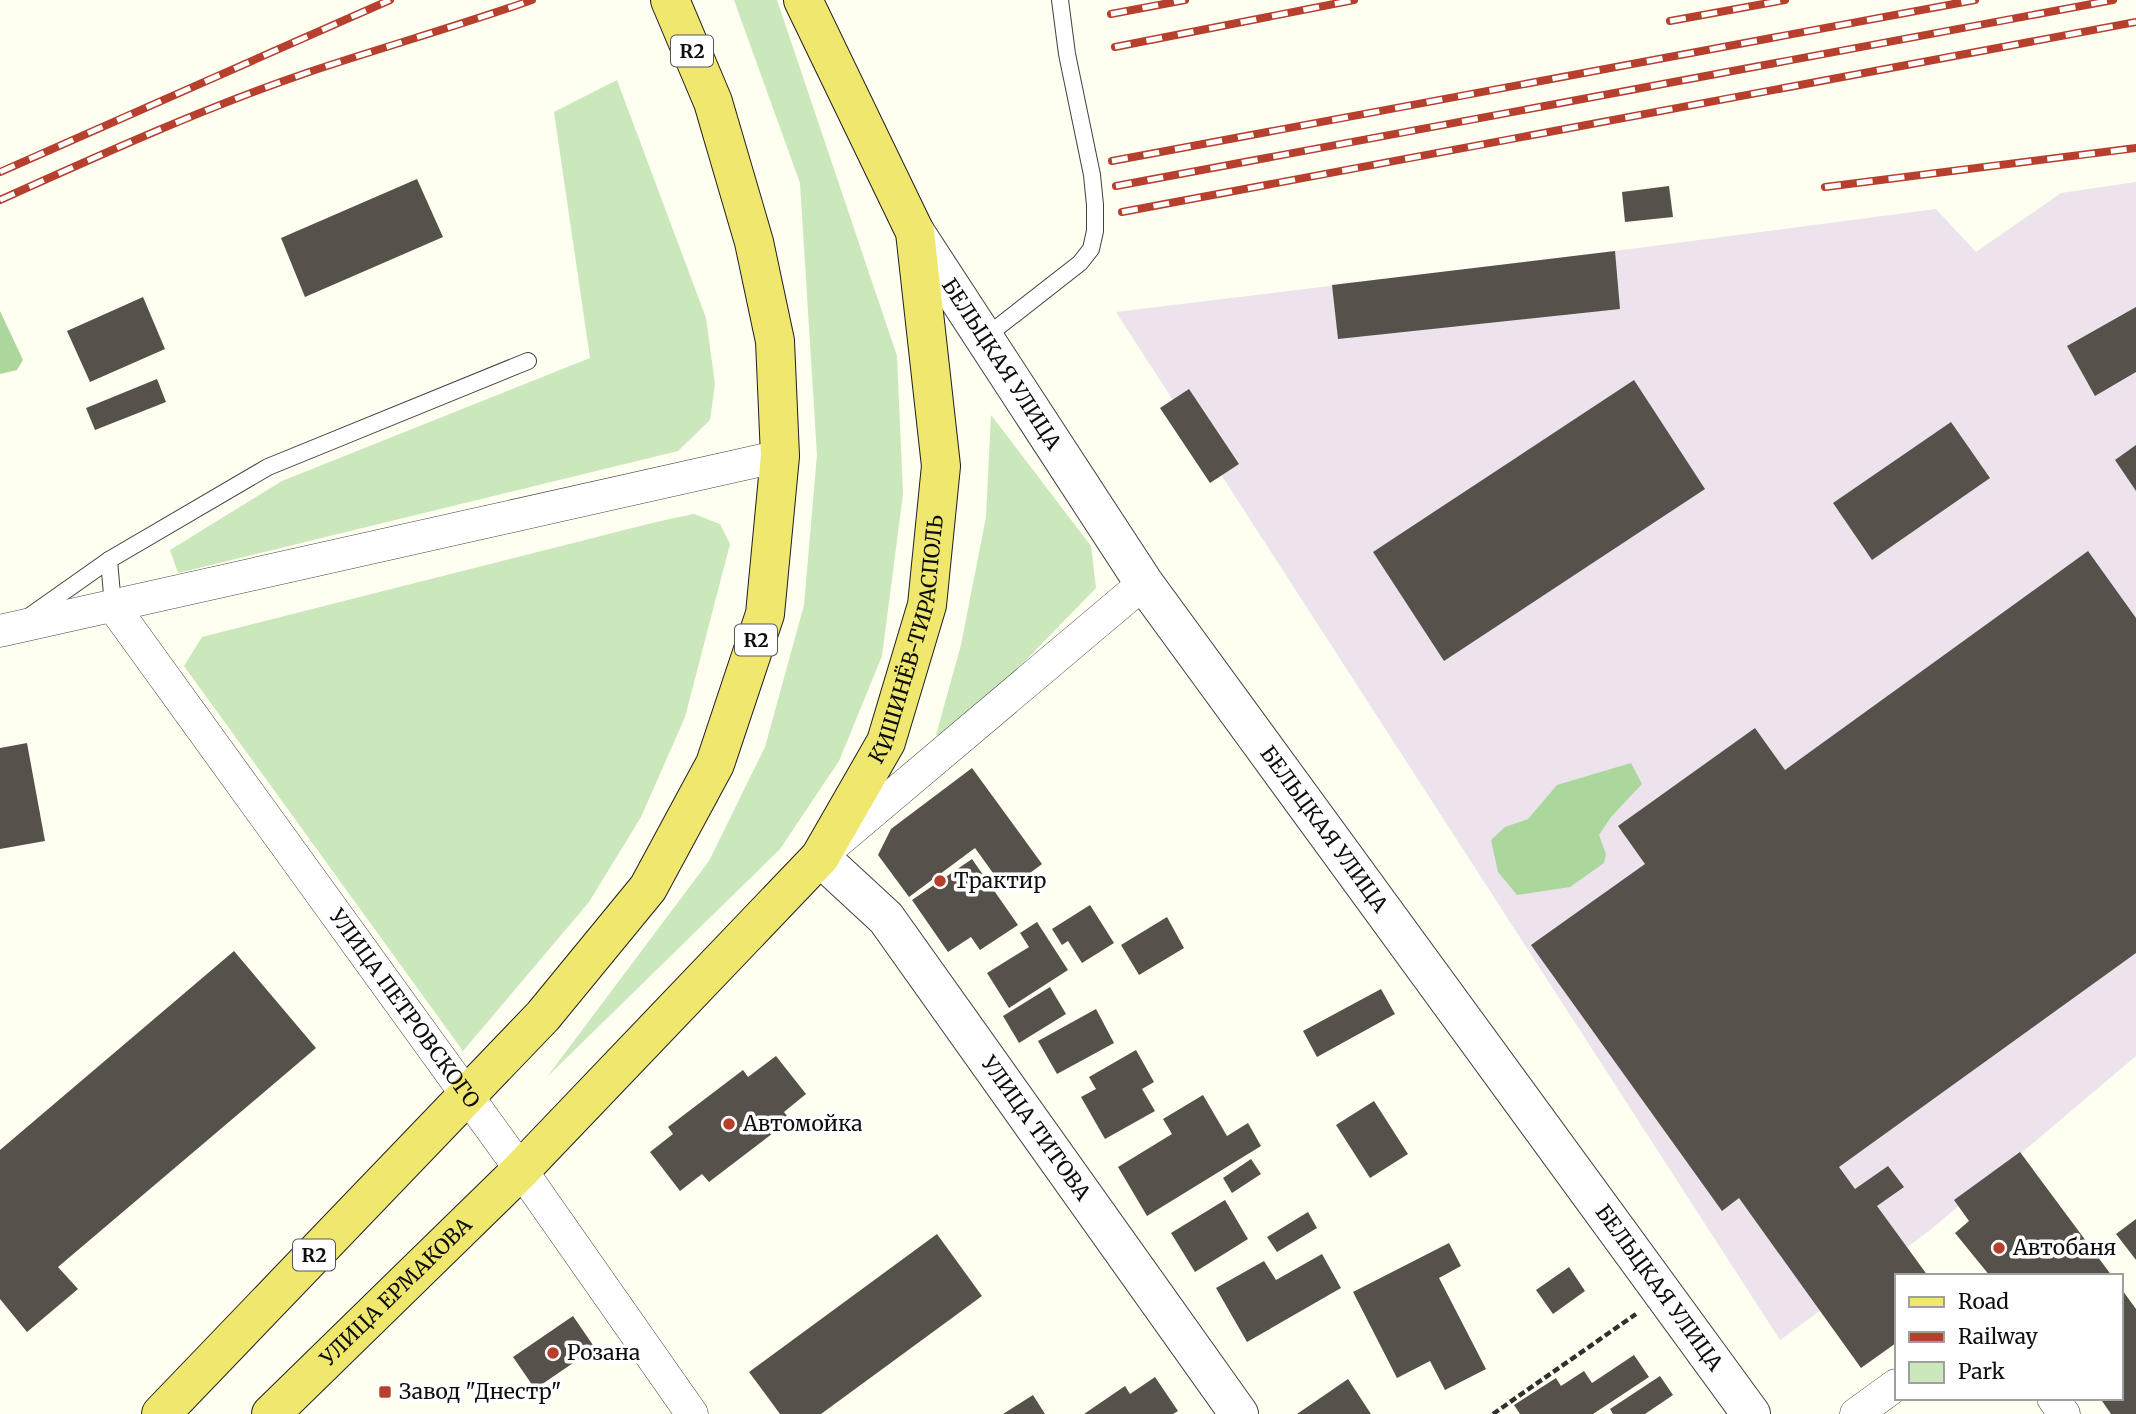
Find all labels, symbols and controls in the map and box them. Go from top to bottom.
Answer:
road number: R2 [671,36,713,66]
street label: БЕЛЬЦКАЯ УЛИЦА [936,273,1068,455]
street label: КИШИНЁВ-ТИРАСПОЛЬ [863,514,949,768]
road number: R2 [735,624,777,656]
street label: БЕЛЬЦКАЯ УЛИЦА [1255,740,1394,918]
place label: Трактир [954,867,1046,894]
marker: Трактир [932,873,948,889]
street label: УЛИЦА ПЕТРОВСКОГО [323,903,486,1113]
street label: УЛИЦА ТИТОВА [975,1050,1097,1206]
place label: Автомойка [742,1110,862,1137]
marker: Автомойка [721,1116,737,1132]
street label: БЕЛЬЦКАЯ УЛИЦА [1590,1199,1729,1376]
street label: УЛИЦА ЕРМАКОВА [314,1211,478,1372]
place label: Автобаня [2012,1234,2116,1261]
road number: R2 [293,1240,335,1270]
marker: Автобаня [1991,1240,2007,1256]
legend [1895,1274,2122,1400]
text: Road [1958,1288,2009,1315]
text: Railway [1958,1323,2039,1350]
place label: Розана [567,1339,640,1366]
marker: Розана [545,1345,561,1361]
text: Park [1958,1358,2005,1385]
place label: Завод "Днестр" [399,1378,561,1405]
marker: Завод "Днестр" [377,1384,393,1400]

